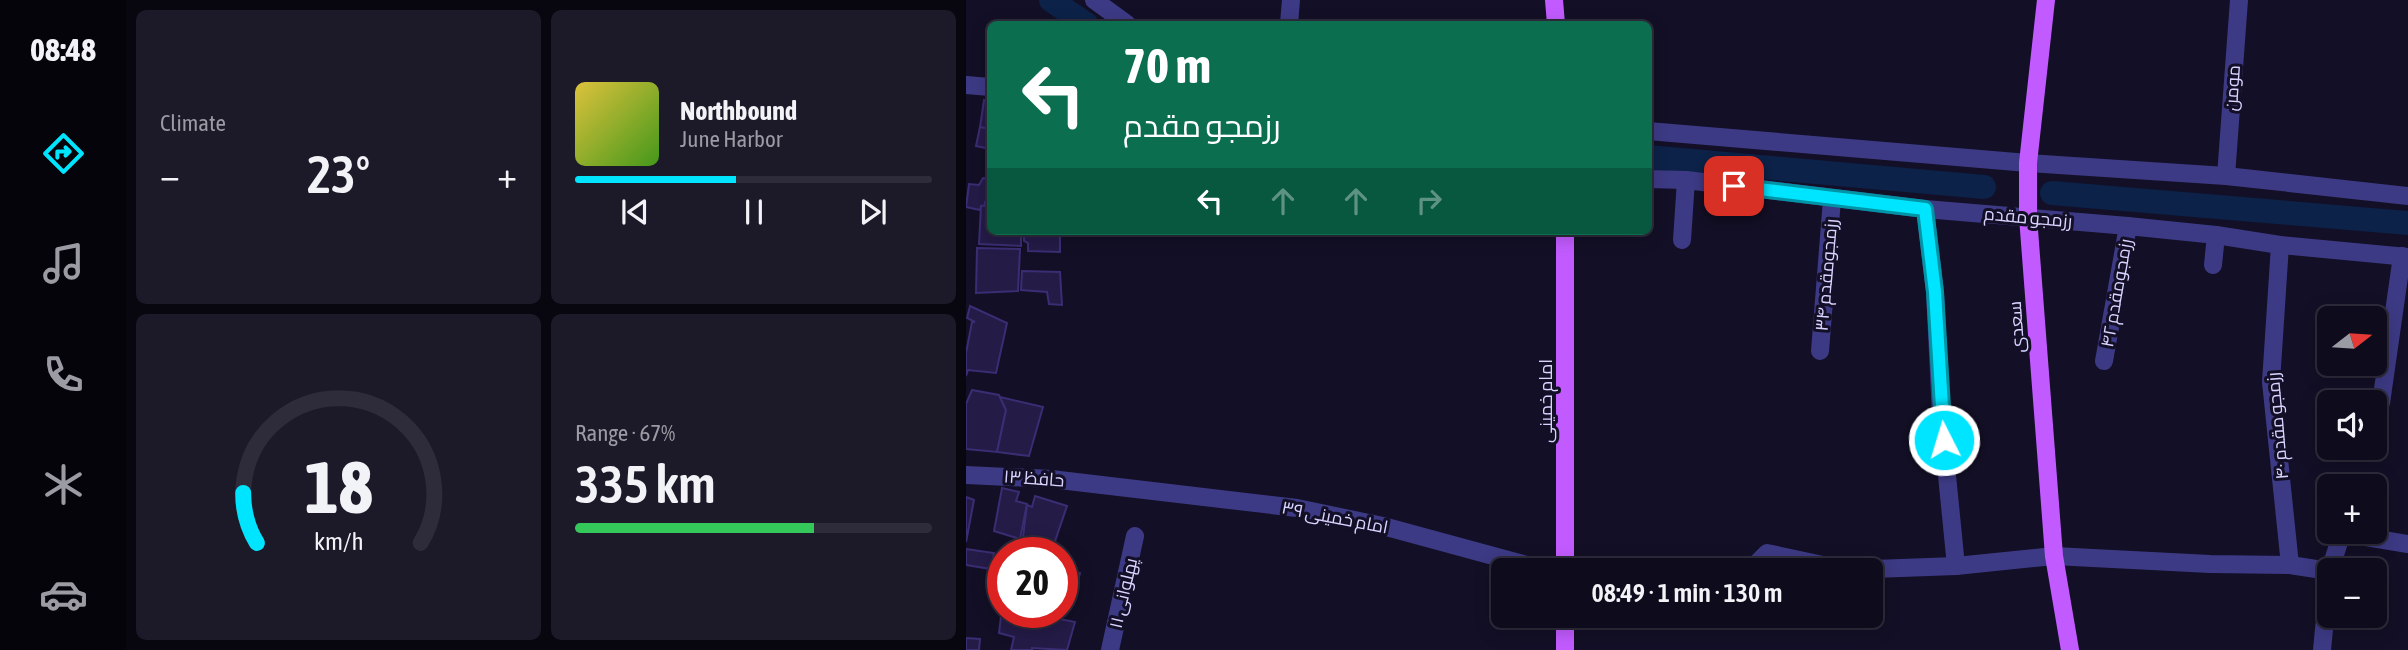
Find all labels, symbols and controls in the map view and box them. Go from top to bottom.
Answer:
text: 08:48 [30,31,96,68]
text: 70 m [1123,37,1211,93]
icon: left [1008,49,1099,140]
street label: مومن [2220,64,2245,112]
text: Northbound [680,96,797,126]
text: رزمجو مقدم [1123,107,1281,144]
text: Climate [160,110,226,136]
text: June Harbor [680,126,783,152]
icon: directions [39,129,88,178]
text: 23° [307,144,370,204]
text: − [160,153,180,196]
text: + [497,153,517,196]
pin [1704,156,1764,216]
icon: arrive [1715,167,1753,205]
icon: left [1191,182,1229,220]
icon: ahead [1264,182,1302,220]
icon: ahead [1337,182,1375,220]
icon: right [1410,182,1448,220]
icon: previous [616,193,654,231]
icon: pause [735,193,773,231]
icon: next [854,193,892,231]
street label: رزمجو مقدم [1983,203,2073,233]
street label: رزمجومقدم ۳۴ [1811,218,1843,332]
street label: رزمجومقدم ۴۲ [2096,237,2138,349]
icon: music [39,239,88,288]
street label: سعدی [2004,300,2029,354]
north arrow [2317,306,2387,376]
map controls [2317,306,2387,628]
icon: phone [39,350,88,399]
street label: امام خمینی [1535,359,1558,443]
street label: رزمجو مقدم ۴۰ [2262,371,2294,481]
button: sound [2317,390,2387,460]
position arrow [1907,403,1981,477]
text: Range · 67% [575,420,675,446]
text: 18 [304,445,373,528]
text: 335 km [575,454,716,514]
icon: climate [39,460,88,509]
street label: حافظ ۱۳ [1003,465,1065,491]
button: + [2317,474,2387,544]
street label: امام خمینی ۳۹ [1280,496,1390,540]
text: km/h [314,527,363,555]
speed limit sign: 20 [987,537,1078,628]
street label: پهلوانی ۱۱ [1105,555,1143,631]
button: − [2317,558,2387,628]
icon: car [39,570,88,619]
text: 08:49 · 1 min · 130 m [1592,578,1782,608]

